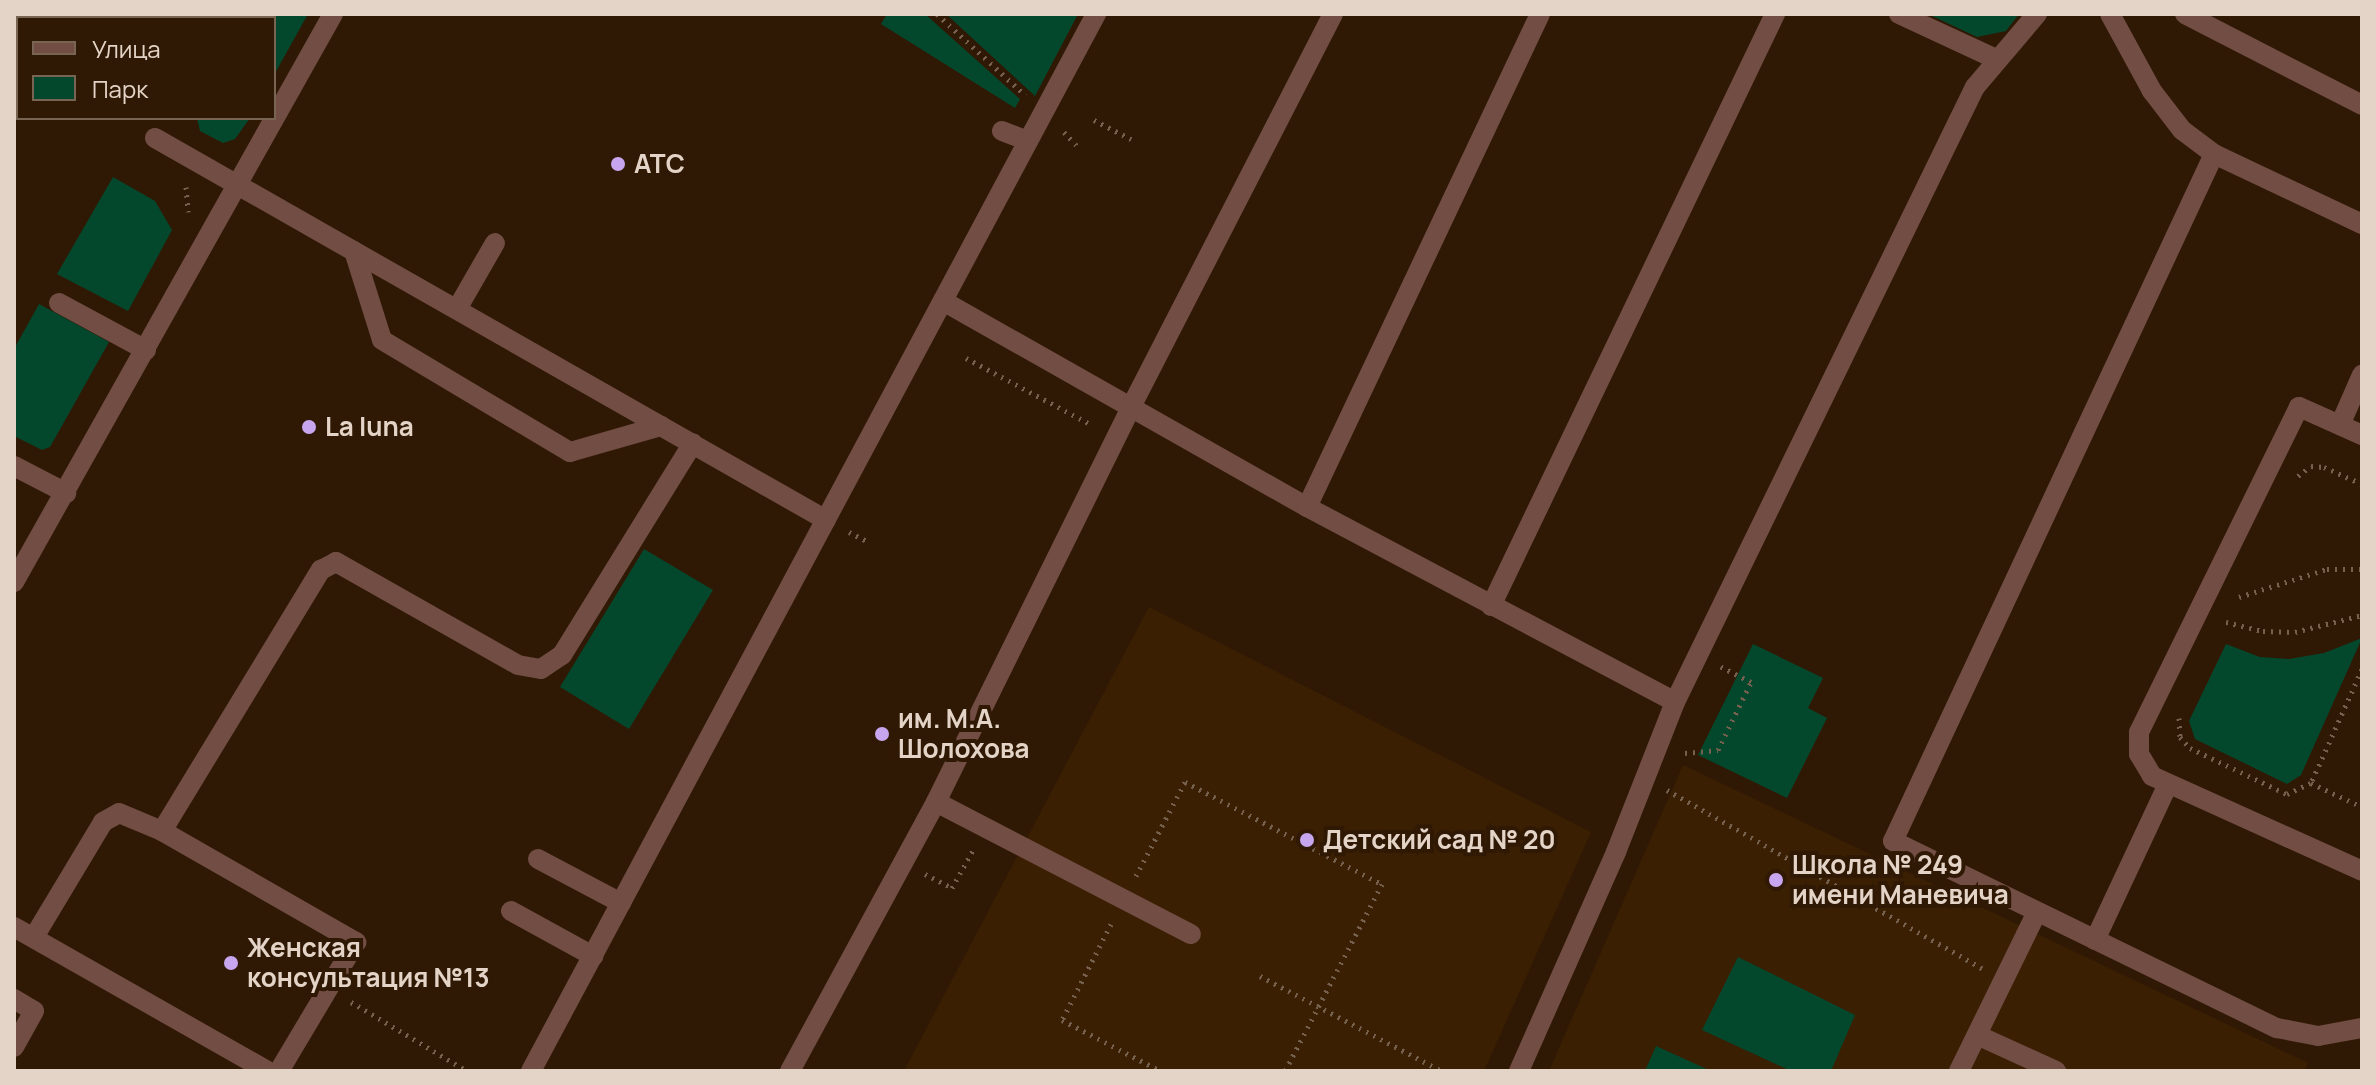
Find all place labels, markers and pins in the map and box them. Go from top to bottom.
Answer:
place label: АТС [634,148,685,180]
marker: АТС [609,155,627,173]
place label: La luna [325,411,414,443]
marker: La luna [300,418,318,436]
place label: им. М.А. Шолохова [898,703,1029,764]
marker: им. М.А. Шолохова [873,725,891,743]
place label: Детский сад № 20 [1323,824,1556,856]
marker: Детский сад № 20 [1298,831,1316,849]
place label: Школа № 249 имени Маневича [1792,849,2009,910]
marker: Школа № 249 имени Маневича [1767,871,1785,889]
place label: Женская консультация №13 [247,932,490,994]
marker: Женская консультация №13 [222,954,240,972]

